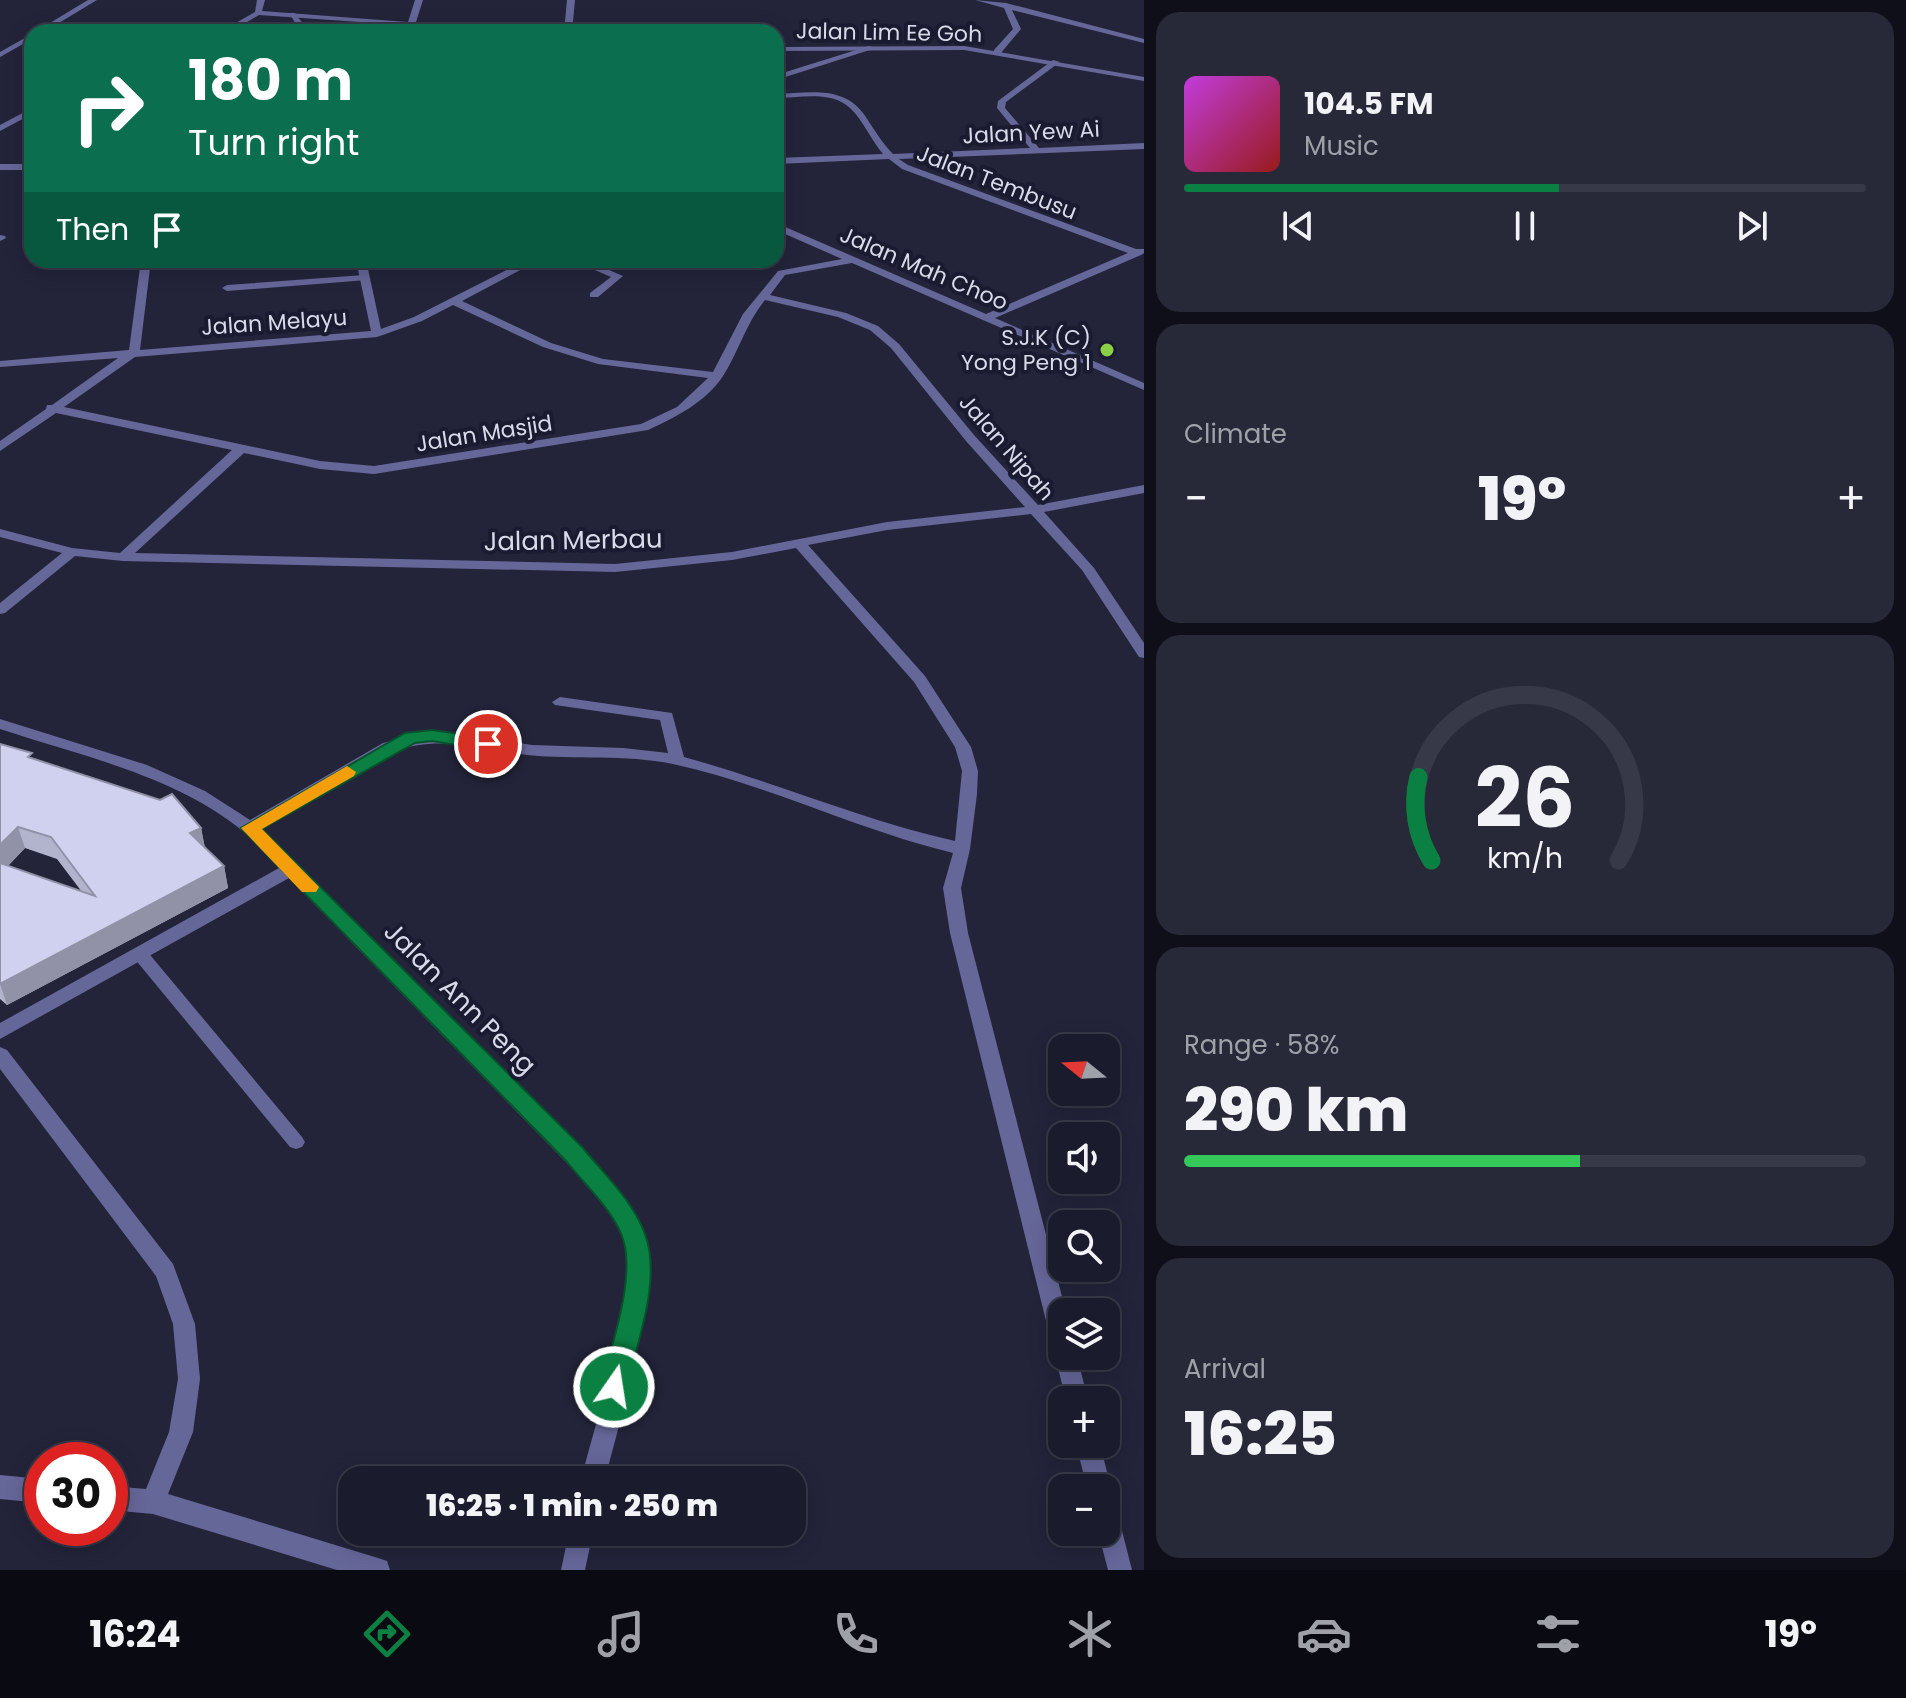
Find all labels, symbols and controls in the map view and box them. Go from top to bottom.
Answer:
street label: Jalan Lim Ee Goh [796,15,982,50]
text: 180 m [188,41,353,120]
icon: right [56,56,160,160]
text: 104.5 FM [1304,82,1433,125]
street label: Jalan Yew Ai [962,113,1100,152]
text: Turn right [188,117,359,168]
text: Music [1304,128,1379,164]
street label: Jalan Tembusu [912,138,1081,227]
icon: previous [1276,204,1320,248]
icon: pause [1503,204,1547,248]
icon: next [1730,204,1774,248]
text: Then [56,208,129,251]
icon: arrive [145,208,189,252]
street label: Jalan Mah Choo [835,219,1013,318]
street label: Jalan Melayu [200,302,348,343]
place label: S.J.K (C) Yong Peng 1 [961,322,1091,378]
marker: S.J.K (C) Yong Peng 1 [1098,341,1116,359]
street label: Jalan Nipah [952,388,1061,507]
street label: Jalan Masjid [414,407,555,460]
text: Climate [1184,416,1287,452]
text: 19° [1478,457,1566,541]
text: − [1184,468,1208,529]
text: + [1836,468,1866,529]
street label: Jalan Merbau [483,520,663,560]
pin [454,710,522,778]
icon: arrive [466,722,510,766]
text: 26 [1475,740,1575,856]
text: km/h [1487,838,1563,878]
street label: Jalan Ann Peng [376,914,544,1082]
text: Range · 58% [1184,1027,1340,1063]
north arrow [1048,1034,1120,1106]
map controls [1048,1034,1120,1546]
text: 290 km [1184,1068,1408,1152]
button: sound [1048,1122,1120,1194]
button: search [1048,1210,1120,1282]
button: layers [1048,1298,1120,1370]
position arrow [572,1345,656,1429]
text: Arrival [1184,1351,1266,1387]
button: + [1048,1386,1120,1458]
text: 16:25 [1184,1392,1337,1476]
speed limit sign: 30 [24,1442,128,1546]
button: − [1048,1474,1120,1546]
text: 16:25 · 1 min · 250 m [426,1484,718,1527]
icon: directions [359,1606,415,1662]
icon: music [593,1606,649,1662]
icon: phone [828,1606,884,1662]
icon: climate [1062,1606,1118,1662]
icon: car [1296,1606,1352,1662]
icon: filters [1530,1606,1586,1662]
text: 16:24 [89,1609,181,1660]
text: 19° [1765,1609,1817,1660]

